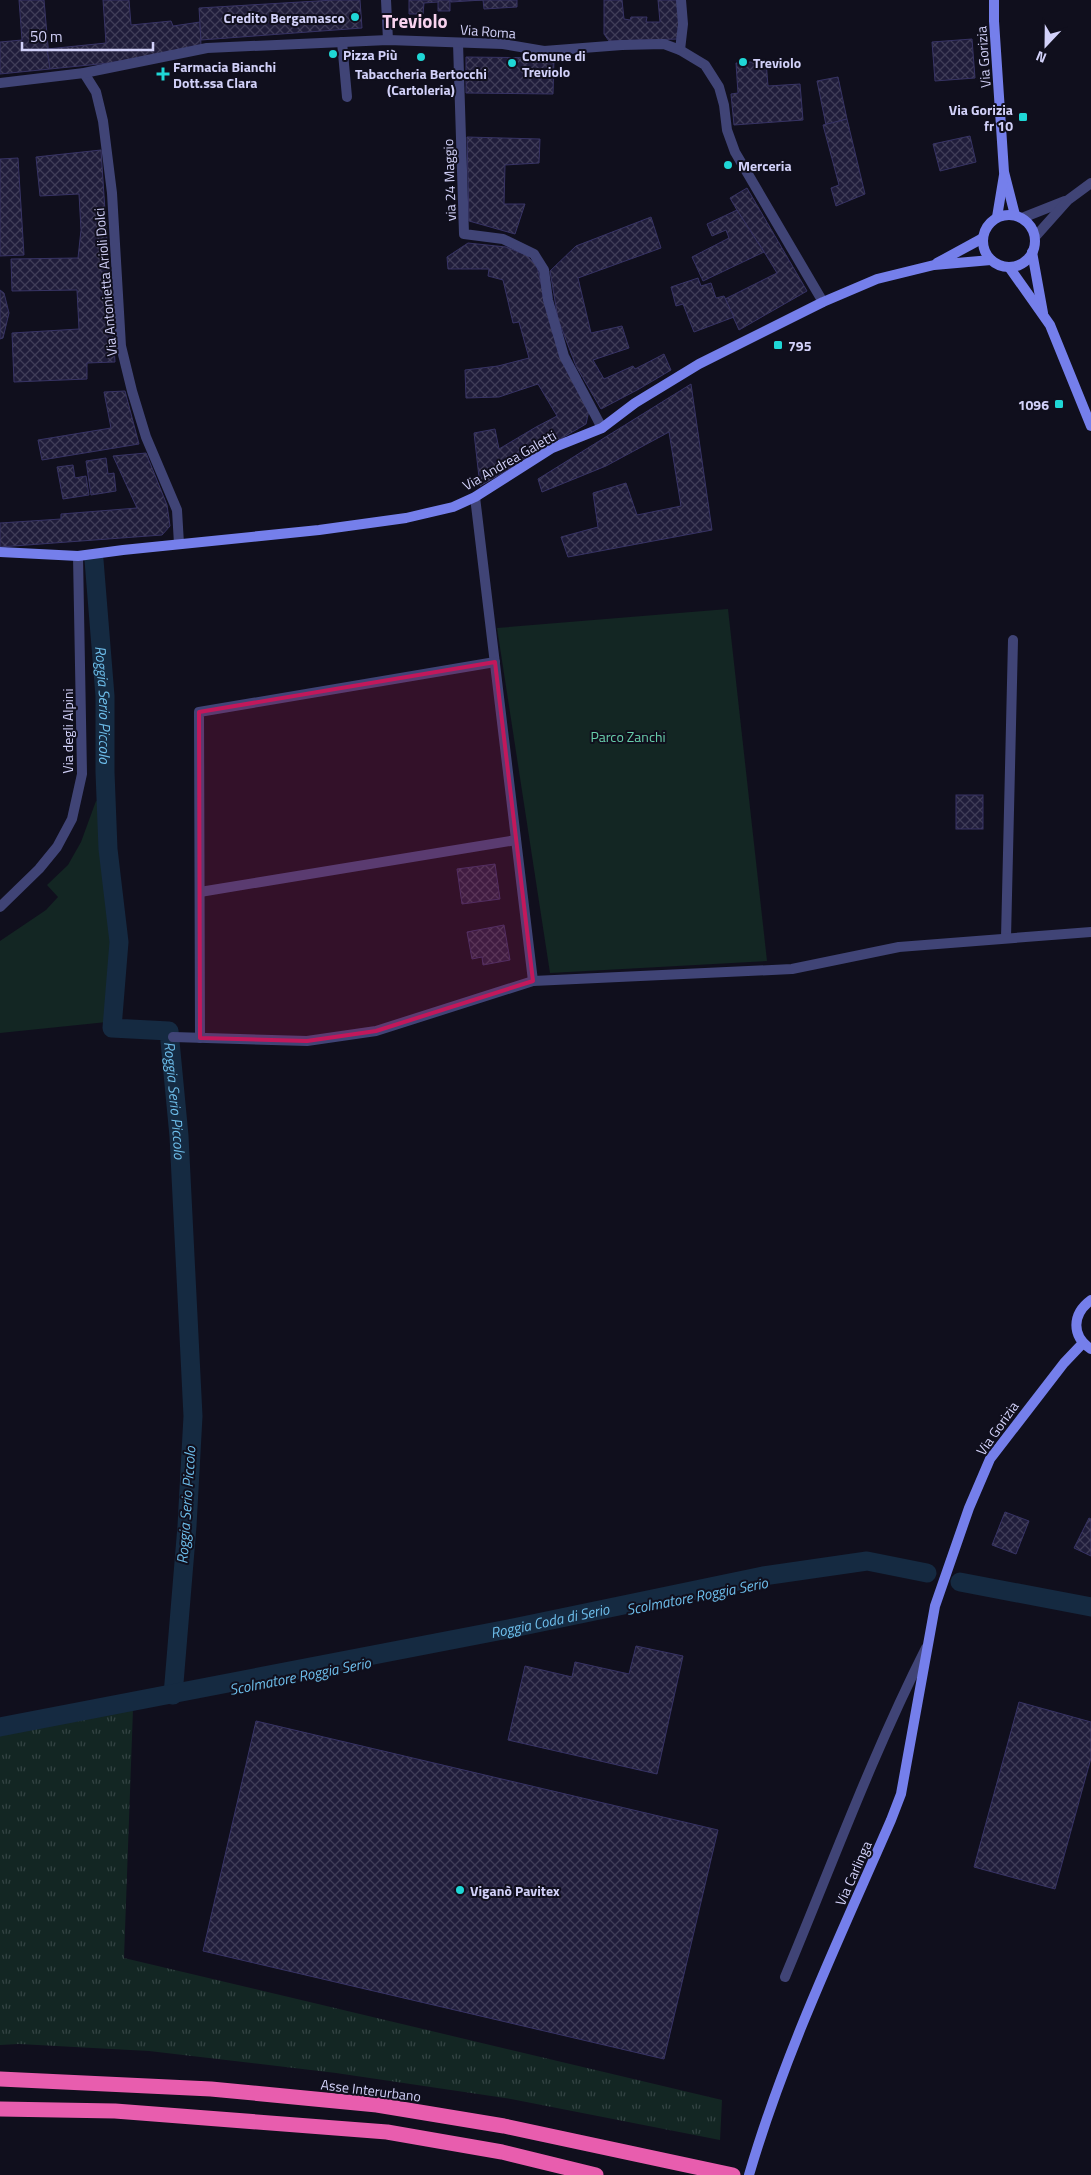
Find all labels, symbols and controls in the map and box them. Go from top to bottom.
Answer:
district label: Treviolo [382,6,448,35]
place label: Credito Bergamasco [223,7,345,28]
marker: Credito Bergamasco [349,11,361,23]
street label: Via Roma [459,19,517,43]
scale bar [22,20,154,52]
north arrow [1021,20,1071,70]
text: 50 m [30,25,63,48]
street label: Via Gorizia [970,25,996,89]
place label: Pizza Più [343,44,397,65]
place label: Comune di Treviolo [522,45,586,82]
text: N [1033,46,1049,69]
marker: Pizza Più [327,48,339,60]
marker: Tabaccheria Bertocchi (Cartoleria) [415,51,427,63]
place label: Treviolo [753,52,801,73]
place label: Farmacia Bianchi Dott.ssa Clara [173,56,276,93]
marker: Treviolo [737,56,749,68]
marker: Comune di Treviolo [506,57,518,69]
place label: Tabaccheria Bertocchi (Cartoleria) [355,63,487,100]
marker: Farmacia Bianchi Dott.ssa Clara [157,68,169,80]
place label: Via Gorizia fr 10 [949,99,1013,136]
marker: Via Gorizia fr 10 [1017,111,1029,123]
street label: via 24 Maggio [437,139,461,221]
place label: Merceria [738,155,792,176]
marker: Merceria [722,159,734,171]
street label: Via Antonietta Arioli Dolci [88,207,122,357]
place label: 795 [788,335,812,356]
marker: 795 [772,339,784,351]
place label: 1096 [1018,394,1049,415]
marker: 1096 [1053,398,1065,410]
street label: Via Andrea Galetti [458,425,560,495]
water label: Roggia Serio Piccolo [89,645,117,764]
street label: Via degli Alpini [57,689,78,773]
park label: Parco Zanchi [590,726,666,747]
water label: Roggia Serio Piccolo [159,1040,192,1160]
street label: Via Gorizia [971,1397,1023,1459]
water label: Roggia Serio Piccolo [170,1445,202,1565]
water label: Scolmatore Roggia Serio [624,1571,770,1621]
water label: Roggia Coda di Serio [488,1597,612,1644]
water label: Scolmatore Roggia Serio [227,1651,373,1701]
street label: Via Carlinga [829,1837,877,1909]
place label: Viganò Pavitex [470,1880,560,1901]
marker: Viganò Pavitex [454,1884,466,1896]
street label: Asse Interurbano [320,2073,422,2107]

